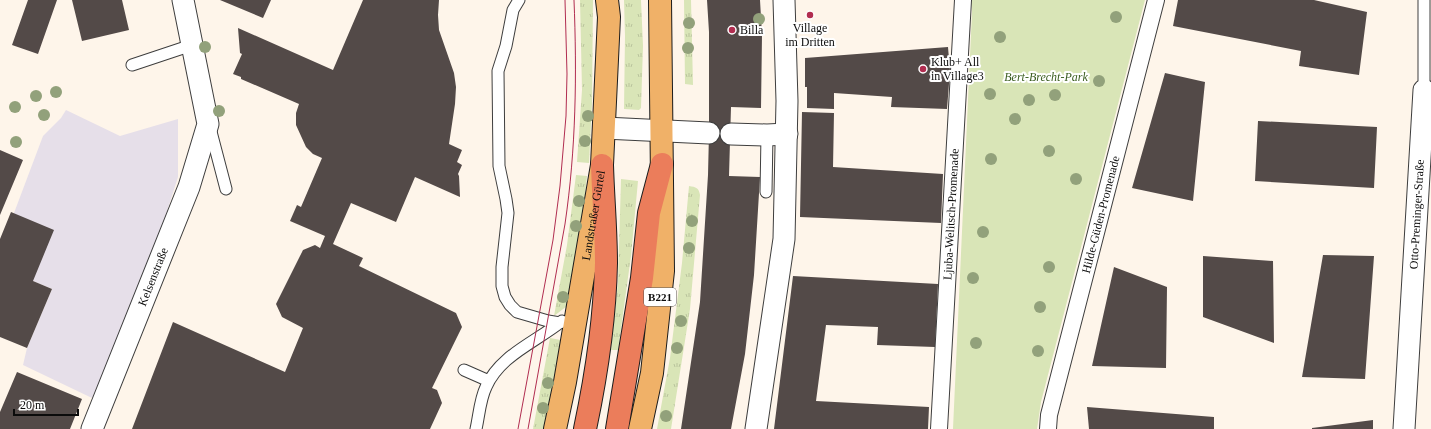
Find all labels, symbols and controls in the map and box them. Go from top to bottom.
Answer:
marker: Village im Dritten [805,10,815,20]
place label: Village im Dritten [785,21,835,49]
place label: Billa [740,23,764,37]
marker: Billa [727,25,737,35]
place label: Klub+ All in Village3 [931,55,984,83]
marker: Klub+ All in Village3 [918,64,928,74]
park label: Bert-Brecht-Park [1004,70,1088,84]
street label: Ljuba-Welitsch-Promenade [940,148,962,281]
street label: Hilde-Güden-Promenade [1079,154,1123,275]
street label: Otto-Preminger-Straße [1406,159,1427,270]
street label: Landstraßer Gürtel [579,169,608,262]
street label: Kelsenstraße [135,245,171,308]
road number: B221 [644,288,676,306]
scale bar [14,391,78,417]
text: 20 m [20,398,45,412]

